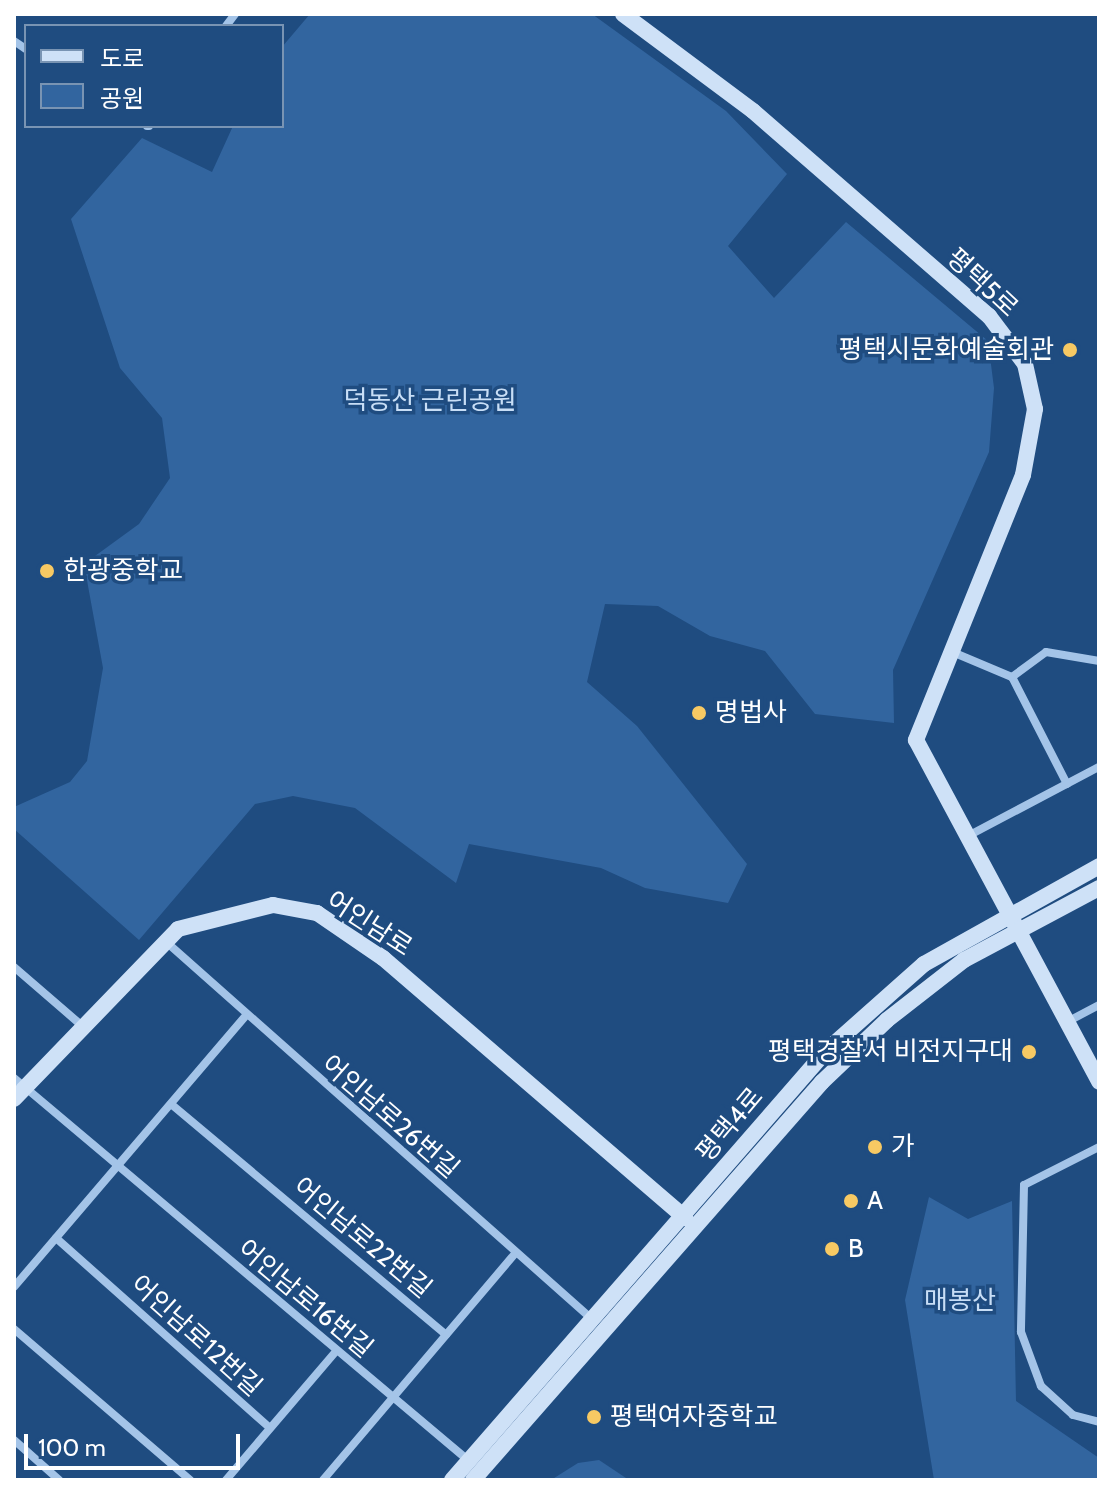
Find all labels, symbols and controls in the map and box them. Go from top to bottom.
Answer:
legend [24,24,284,128]
text: 도로 [100,44,144,73]
text: 공원 [100,84,144,113]
street label: 평택5로 [940,242,1024,324]
place label: 평택시문화예술회관 [839,334,1054,366]
marker: 평택시문화예술회관 [1061,341,1079,359]
park label: 덕동산 근린공원 [343,385,517,417]
place label: 한광중학교 [63,555,183,587]
marker: 한광중학교 [38,562,56,580]
place label: 명법사 [715,697,787,729]
marker: 명법사 [690,704,708,722]
street label: 어인남로 [320,885,418,963]
place label: 평택경찰서 비전지구대 [768,1036,1013,1068]
marker: 평택경찰서 비전지구대 [1020,1043,1038,1061]
street label: 어인남로26번길 [315,1049,465,1185]
street label: 평택4로 [690,1082,770,1168]
place label: 가 [891,1131,915,1163]
marker: 가 [866,1138,884,1156]
street label: 어인남로22번길 [287,1171,437,1305]
place label: A [867,1185,883,1217]
marker: A [842,1192,860,1210]
street label: 어인남로16번길 [231,1233,379,1365]
place label: B [848,1233,864,1265]
marker: B [823,1240,841,1258]
street label: 어인남로12번길 [124,1269,268,1403]
park label: 매봉산 [924,1285,996,1317]
place label: 평택여자중학교 [610,1401,777,1433]
marker: 평택여자중학교 [585,1408,603,1426]
scale bar [28,1418,244,1468]
text: 100 m [38,1433,106,1462]

